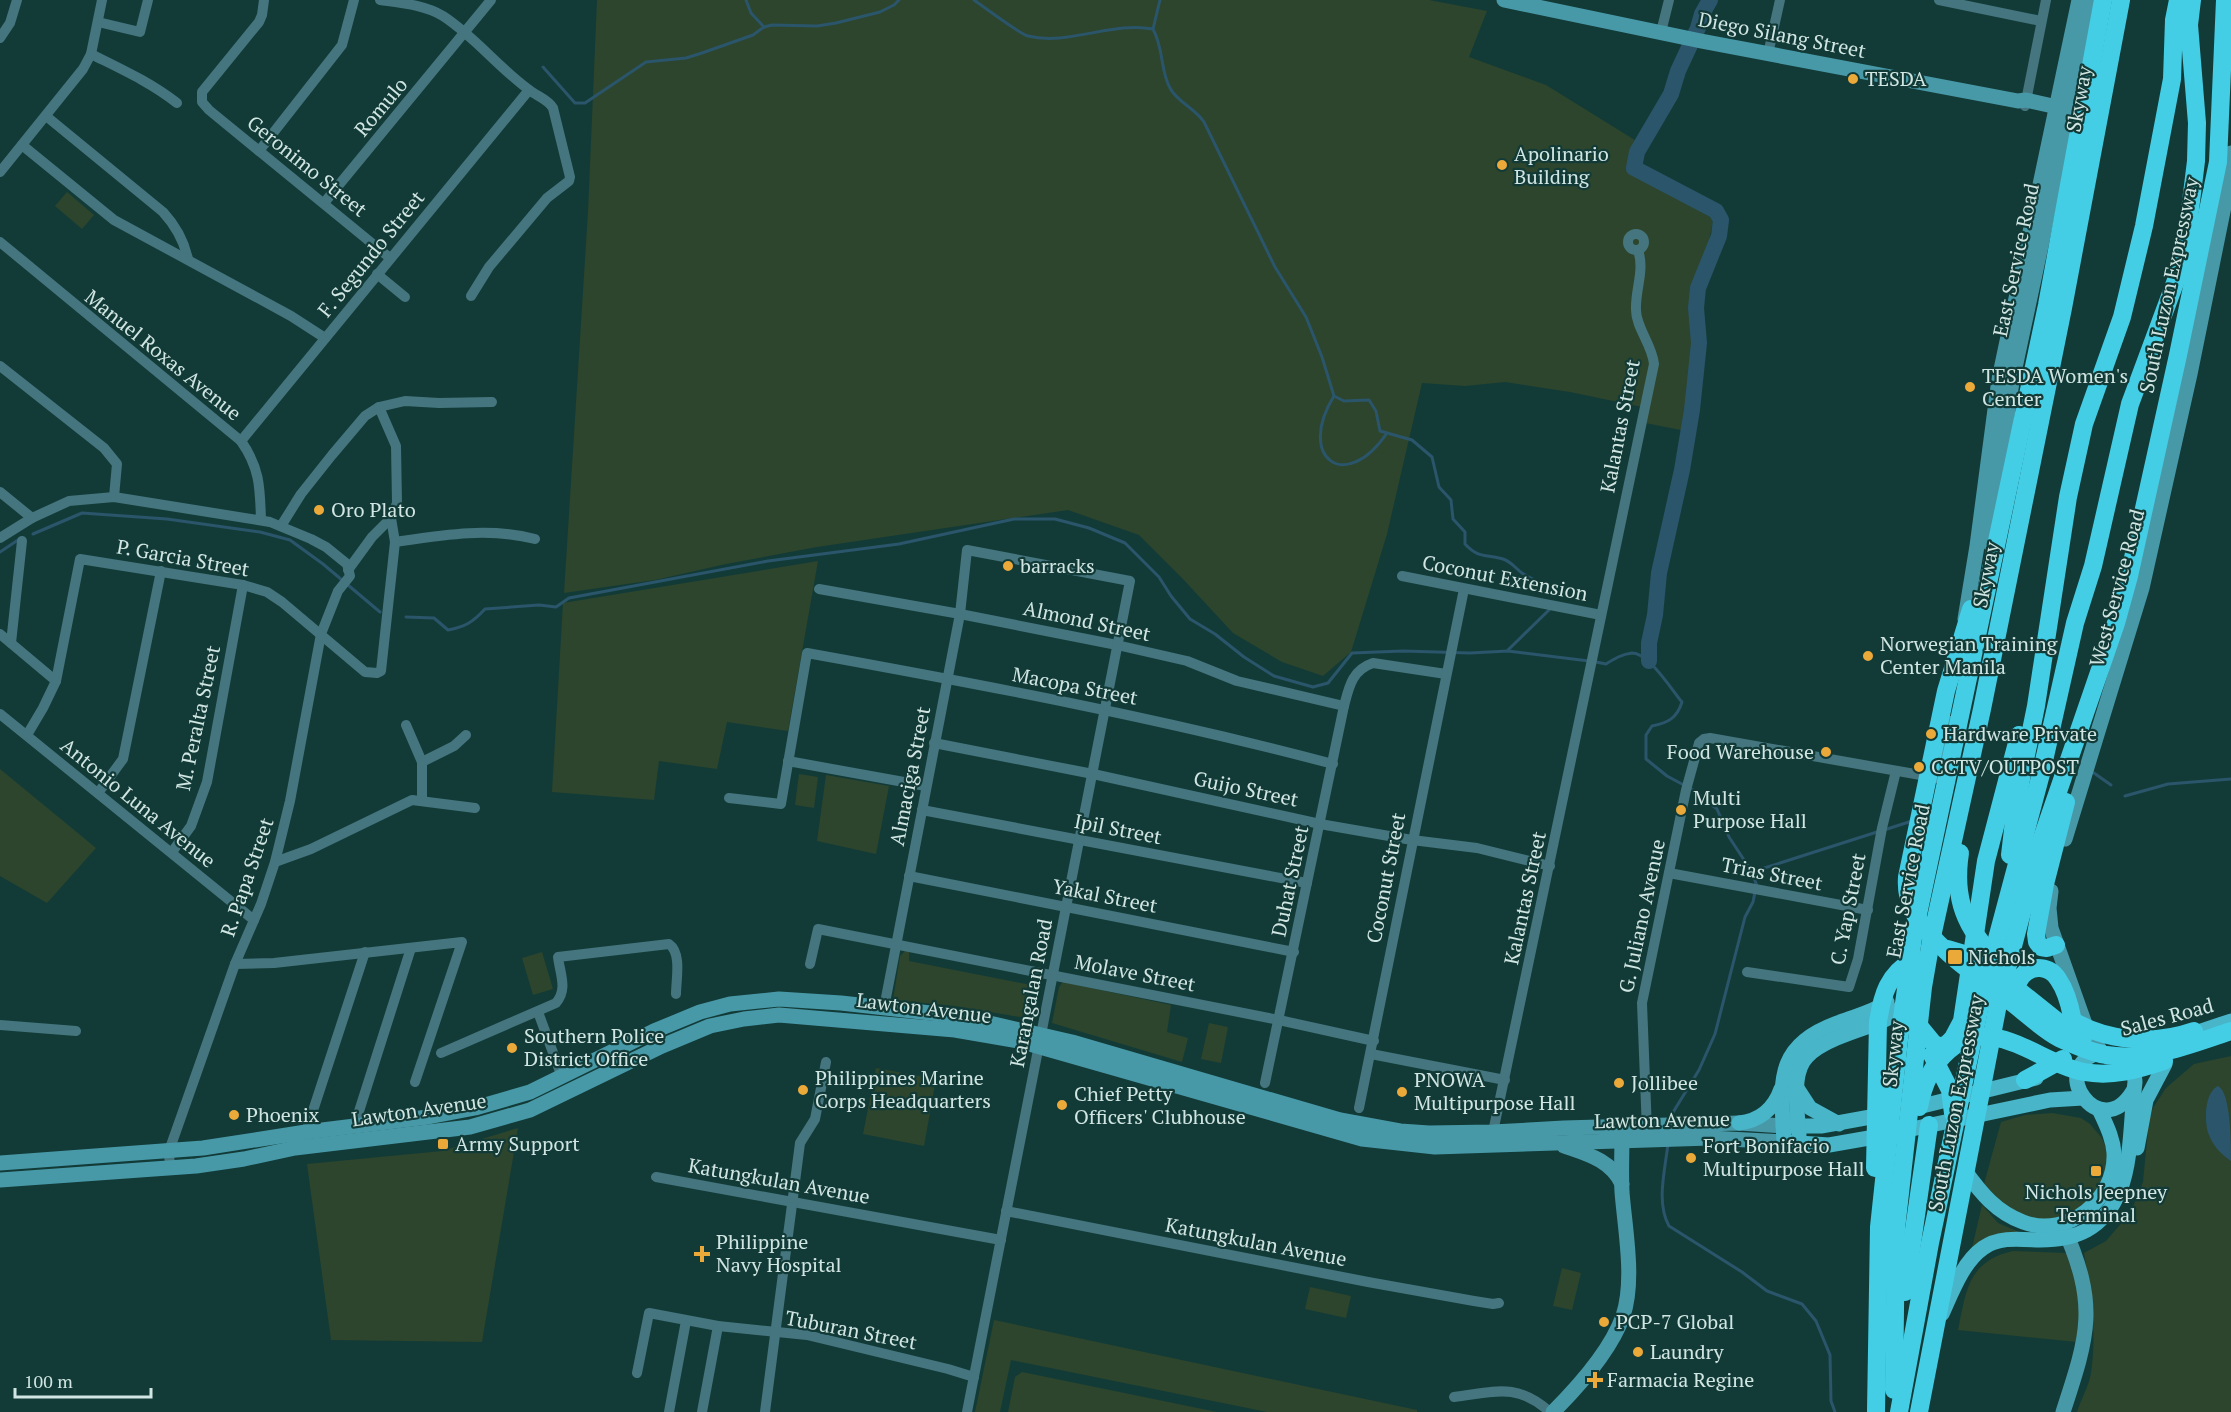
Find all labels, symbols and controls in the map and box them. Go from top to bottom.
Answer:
street label: Diego Silang Street [1696,5,1869,64]
street label: Skyway [2059,63,2098,134]
place label: TESDA [1865,65,1927,92]
street label: Romulo [348,71,413,142]
marker: TESDA [1846,72,1860,86]
street label: Geronimo Street [242,109,373,223]
place label: Apolinario Building [1514,140,1609,190]
marker: Apolinario Building [1495,158,1509,172]
street label: South Luzon Expressway [2132,174,2205,395]
street label: East Service Road [1986,181,2045,339]
street label: F. Segundo Street [311,184,430,323]
street label: Manuel Roxas Avenue [79,283,247,426]
street label: Kalantas Street [1593,356,1646,495]
place label: TESDA Women's Center [1982,362,2128,412]
marker: TESDA Women's Center [1963,380,1977,394]
place label: Oro Plato [331,496,416,523]
marker: Oro Plato [312,503,326,517]
street label: West Service Road [2083,506,2151,670]
street label: P. Garcia Street [115,533,252,583]
street label: Skyway [1966,539,2005,610]
street label: Coconut Extension [1420,548,1590,607]
place label: barracks [1020,552,1095,579]
marker: barracks [1001,559,1015,573]
street label: Almond Street [1021,594,1154,647]
place label: Norwegian Training Center Manila [1880,630,2058,680]
street label: M. Peralta Street [169,642,226,793]
marker: Norwegian Training Center Manila [1861,649,1875,663]
street label: Macopa Street [1010,660,1141,711]
street label: Almaciga Street [883,703,936,848]
place label: Hardware Private [1943,720,2097,747]
marker: Hardware Private [1924,727,1938,741]
street label: Antonio Luna Avenue [55,732,222,874]
place label: Food Warehouse [1667,738,1814,765]
marker: Food Warehouse [1819,745,1833,759]
place label: CCTV/OUTPOST [1931,753,2079,780]
marker: CCTV/OUTPOST [1912,760,1926,774]
street label: Guijo Street [1191,764,1301,813]
place label: Multi Purpose Hall [1693,784,1807,834]
street label: East Service Road [1879,802,1936,960]
marker: Multi Purpose Hall [1674,803,1688,817]
street label: Ipil Street [1072,807,1165,850]
street label: Coconut Street [1360,810,1412,946]
street label: R. Papa Street [214,813,280,940]
street label: Duhat Street [1265,822,1315,939]
street label: Kalantas Street [1497,828,1552,967]
street label: G. Juliano Avenue [1612,836,1671,995]
street label: Trias Street [1719,850,1826,897]
street label: C. Yap Street [1823,850,1872,967]
street label: Yakal Street [1050,872,1160,919]
street label: Karangalan Road [1003,916,1058,1069]
place label: Nichols [1968,943,2035,970]
street label: Molave Street [1072,948,1198,998]
marker: Nichols [1946,948,1964,966]
street label: Lawton Avenue [855,986,993,1029]
street label: South Luzon Expressway [1921,991,1990,1214]
street label: Sales Road [2117,991,2216,1042]
street label: Skyway [1876,1019,1909,1088]
place label: Southern Police District Office [524,1022,664,1072]
marker: Southern Police District Office [505,1041,519,1055]
place label: Philippines Marine Corps Headquarters [815,1064,991,1114]
place label: PNOWA Multipurpose Hall [1414,1066,1575,1116]
place label: Jollibee [1631,1069,1698,1096]
marker: Jollibee [1612,1076,1626,1090]
place label: Chief Petty Officers' Clubhouse [1074,1080,1246,1130]
marker: Philippines Marine Corps Headquarters [796,1083,810,1097]
marker: PNOWA Multipurpose Hall [1395,1085,1409,1099]
street label: Lawton Avenue [350,1087,488,1132]
marker: Chief Petty Officers' Clubhouse [1055,1098,1069,1112]
place label: Phoenix [246,1101,320,1128]
street label: Lawton Avenue [1594,1105,1730,1134]
marker: Phoenix [227,1108,241,1122]
place label: Army Support [455,1130,580,1157]
place label: Fort Bonifacio Multipurpose Hall [1703,1132,1864,1182]
marker: Army Support [436,1137,450,1151]
street label: Katungkulan Avenue [686,1151,872,1210]
marker: Fort Bonifacio Multipurpose Hall [1684,1151,1698,1165]
marker: Nichols Jeepney Terminal [2089,1164,2103,1178]
place label: Nichols Jeepney Terminal [2025,1178,2168,1228]
street label: Katungkulan Avenue [1163,1211,1349,1272]
place label: Philippine Navy Hospital [716,1228,842,1278]
marker: Philippine Navy Hospital [693,1245,711,1263]
street label: Tuburan Street [783,1304,920,1356]
place label: PCP-7 Global [1616,1308,1734,1335]
marker: PCP-7 Global [1597,1315,1611,1329]
place label: Laundry [1650,1338,1725,1365]
marker: Laundry [1631,1345,1645,1359]
scale bar [15,1361,152,1399]
place label: Farmacia Regine [1607,1366,1754,1393]
text: 100 m [24,1369,73,1393]
marker: Farmacia Regine [1588,1373,1602,1387]

